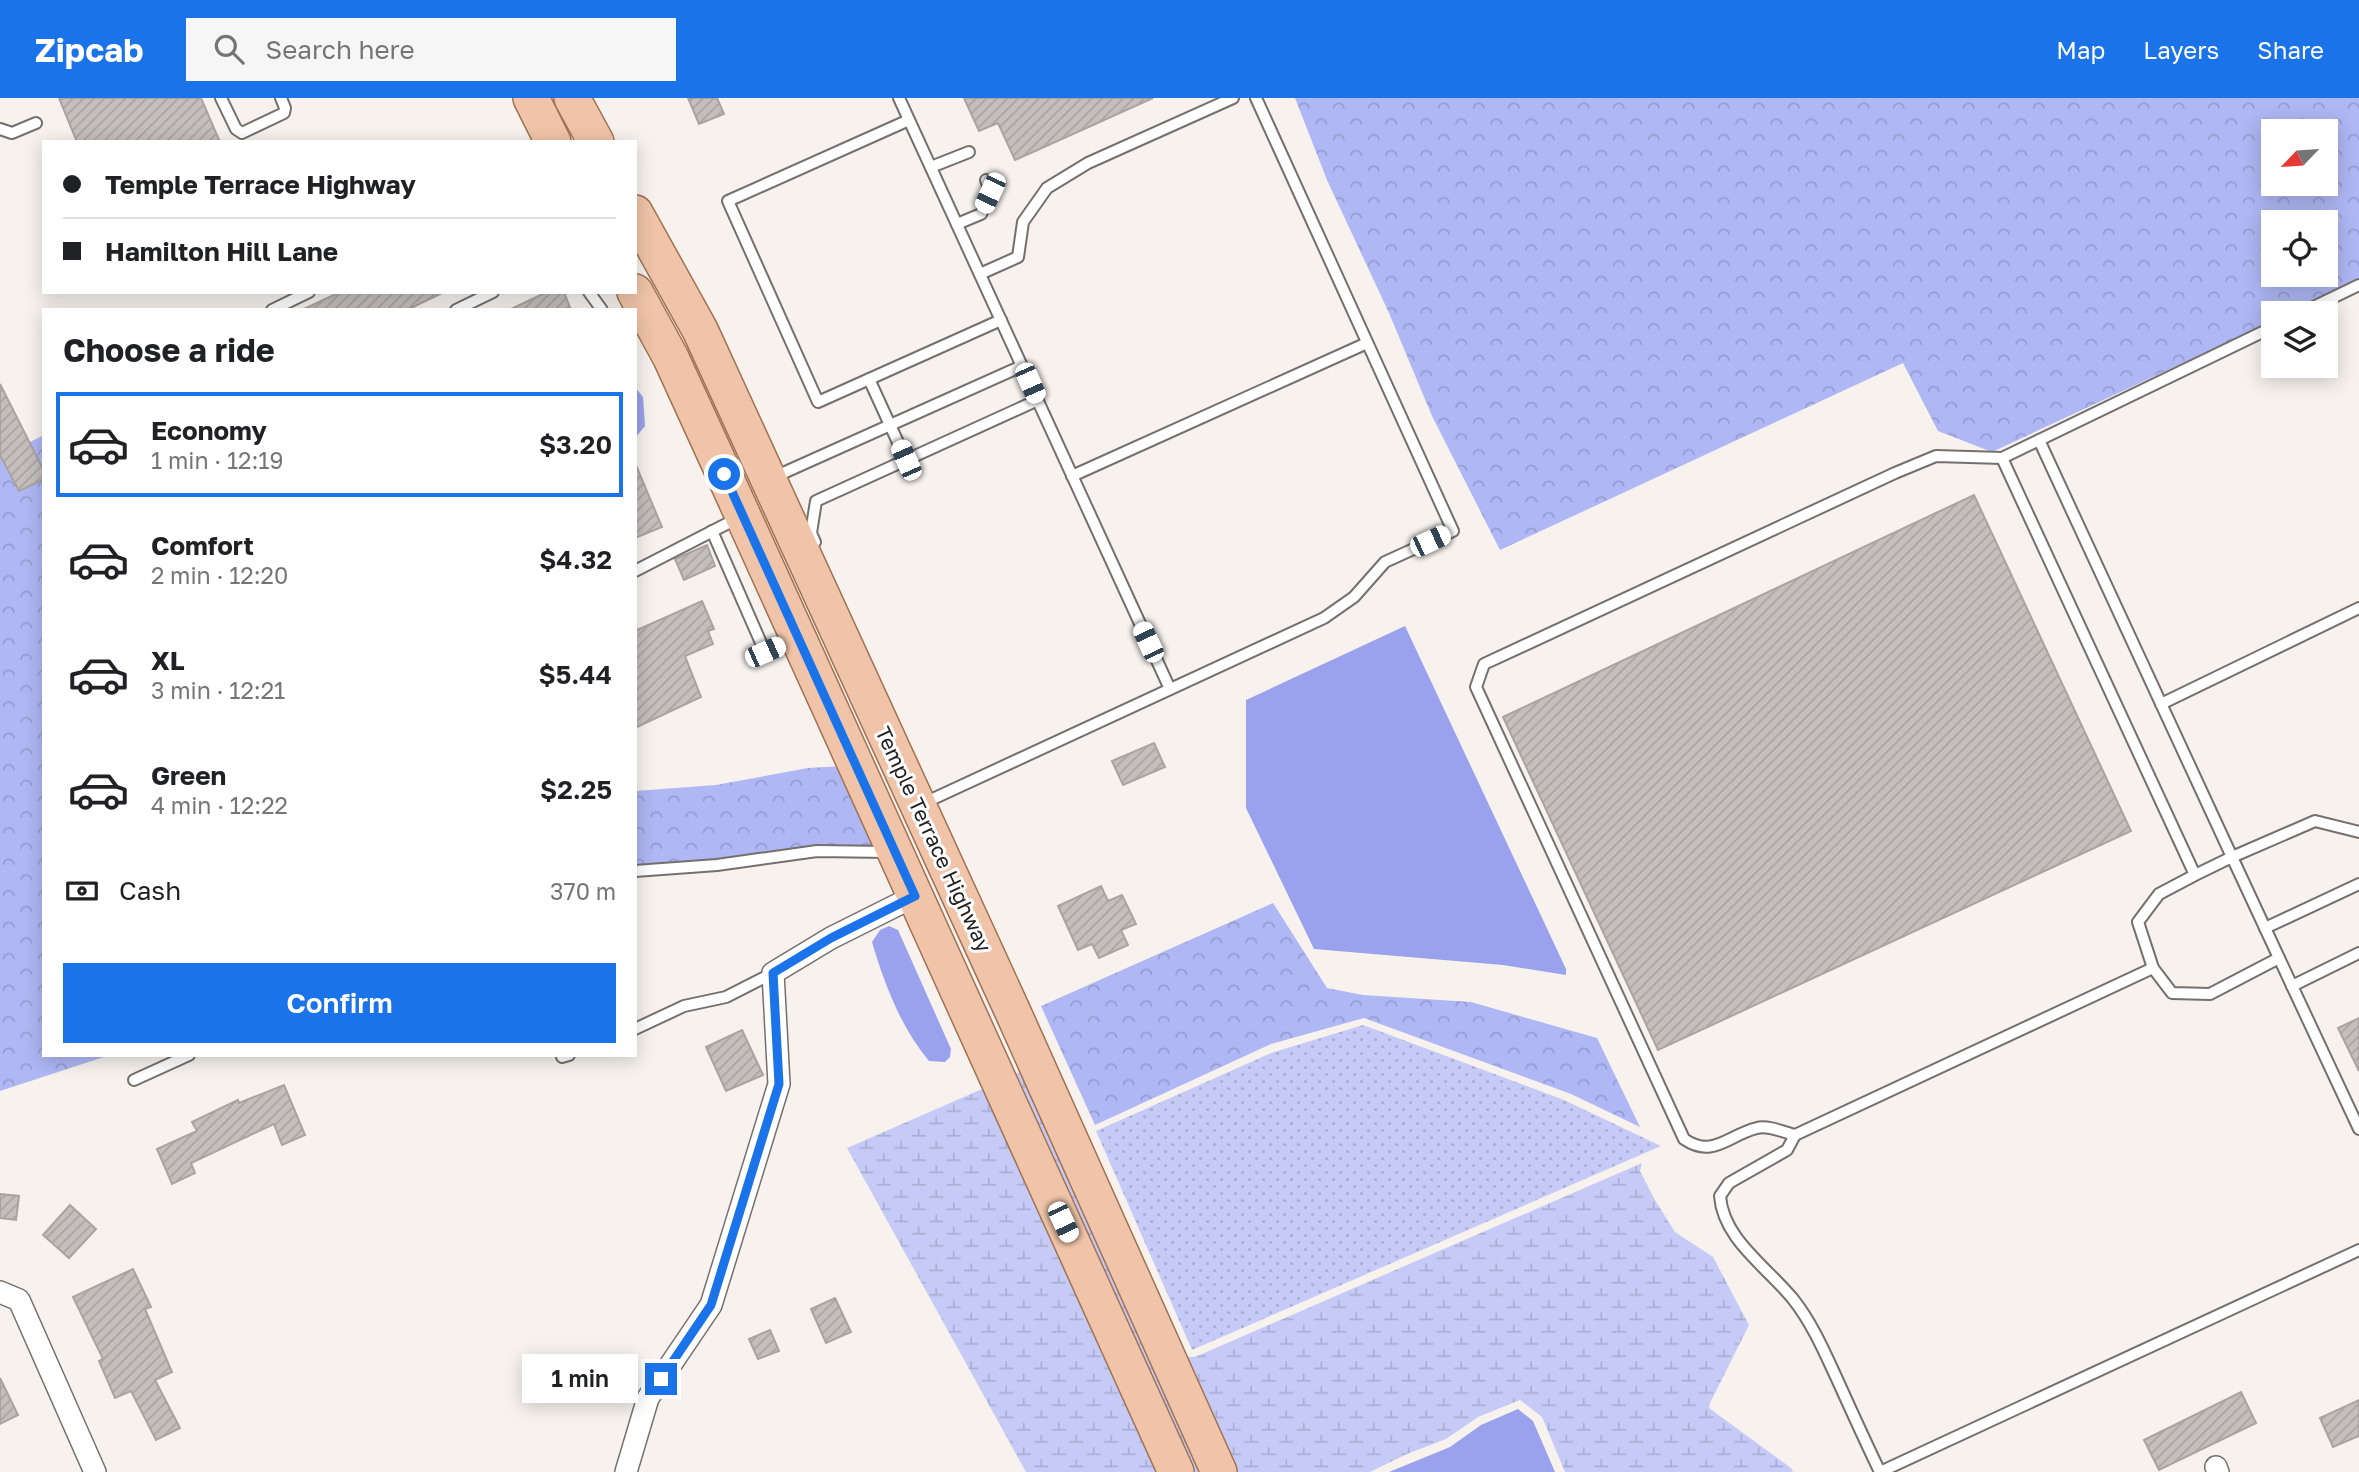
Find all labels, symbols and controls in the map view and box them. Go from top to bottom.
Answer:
search box [186,18,676,81]
text: Zipcab [35,30,144,69]
icon: search [210,30,248,68]
text: Search here [266,34,415,65]
text: Map [2056,35,2105,64]
text: Layers [2143,35,2219,64]
text: Share [2257,35,2324,64]
north arrow [2261,119,2338,196]
map controls [2261,119,2338,378]
text: Temple Terrace Highway [105,169,416,200]
car [972,170,1009,216]
button: locate [2261,210,2338,287]
text: Hamilton Hill Lane [105,236,338,267]
button: layers [2261,301,2338,378]
text: Choose a ride [63,331,275,369]
car [1012,360,1049,406]
icon: car [67,413,130,476]
text: Economy [151,415,267,446]
text: $3.20 [539,429,612,460]
car [888,437,925,483]
text: 1 min · 12:19 [151,446,283,474]
route start [708,458,740,490]
car [1407,523,1454,559]
icon: car [67,528,130,591]
text: Comfort [151,530,254,561]
text: $4.32 [539,544,612,575]
text: 2 min · 12:20 [151,561,288,589]
car [1130,619,1167,665]
car [742,634,789,670]
icon: car [67,643,130,706]
text: XL [151,645,185,676]
text: $5.44 [539,659,612,690]
text: 3 min · 12:21 [151,676,285,704]
street label: Temple Terrace Highway [870,722,998,956]
icon: car [67,758,130,821]
text: Green [151,760,226,791]
text: $2.25 [540,774,612,805]
text: 4 min · 12:22 [151,791,288,819]
icon: cash [63,872,101,910]
text: Cash [119,875,181,906]
text: 370 m [550,877,616,905]
button: Confirm [63,963,616,1043]
car [1045,1199,1082,1245]
callout: 1 min [521,1354,636,1404]
route end [645,1363,677,1395]
text: 1 min [551,1364,609,1392]

